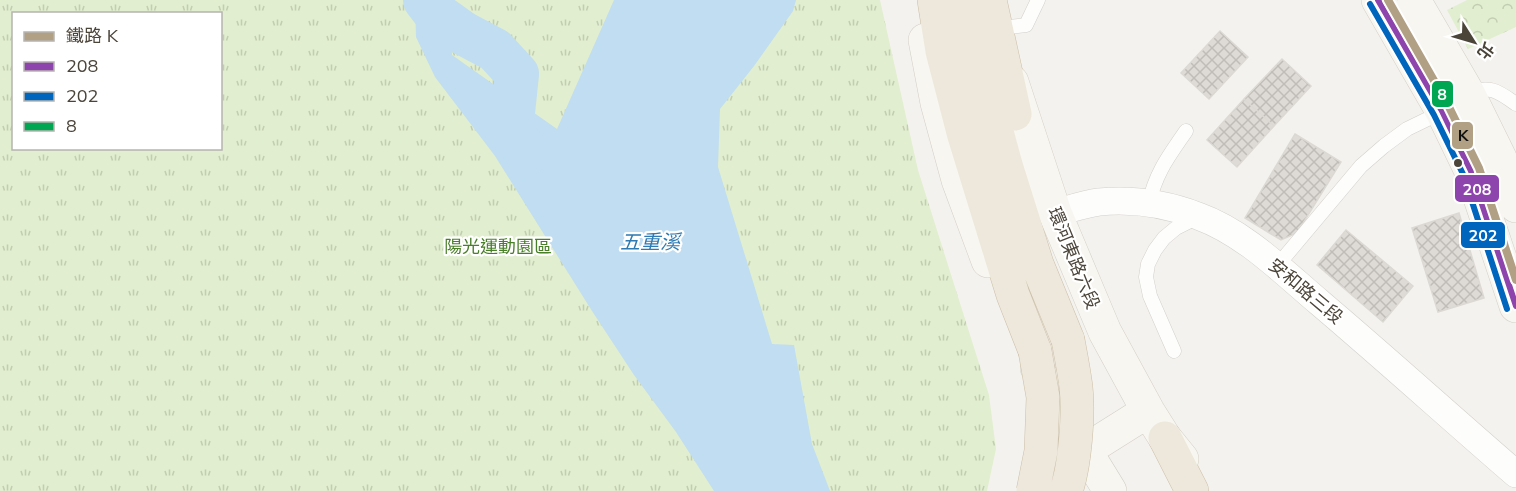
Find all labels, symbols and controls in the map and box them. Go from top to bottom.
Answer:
legend [12,12,222,150]
north arrow [1444,12,1504,72]
text: 鐵路 K [66,24,119,47]
text: 北 [1473,39,1499,63]
text: 208 [66,54,98,77]
line badge: 8 [1431,80,1454,108]
text: 202 [66,84,98,107]
text: 8 [1437,84,1447,104]
text: 8 [66,114,77,137]
line badge: K [1451,121,1474,150]
text: K [1458,125,1470,145]
unlabelled marker [1452,157,1464,169]
line badge: 208 [1454,174,1500,203]
text: 208 [1463,179,1492,199]
street label: 環河東路六段 [1043,204,1105,312]
line badge: 202 [1460,221,1506,249]
text: 202 [1469,225,1497,245]
water label: 五重溪 [620,229,683,254]
park label: 陽光運動園區 [444,235,552,258]
street label: 安和路三段 [1264,253,1348,329]

